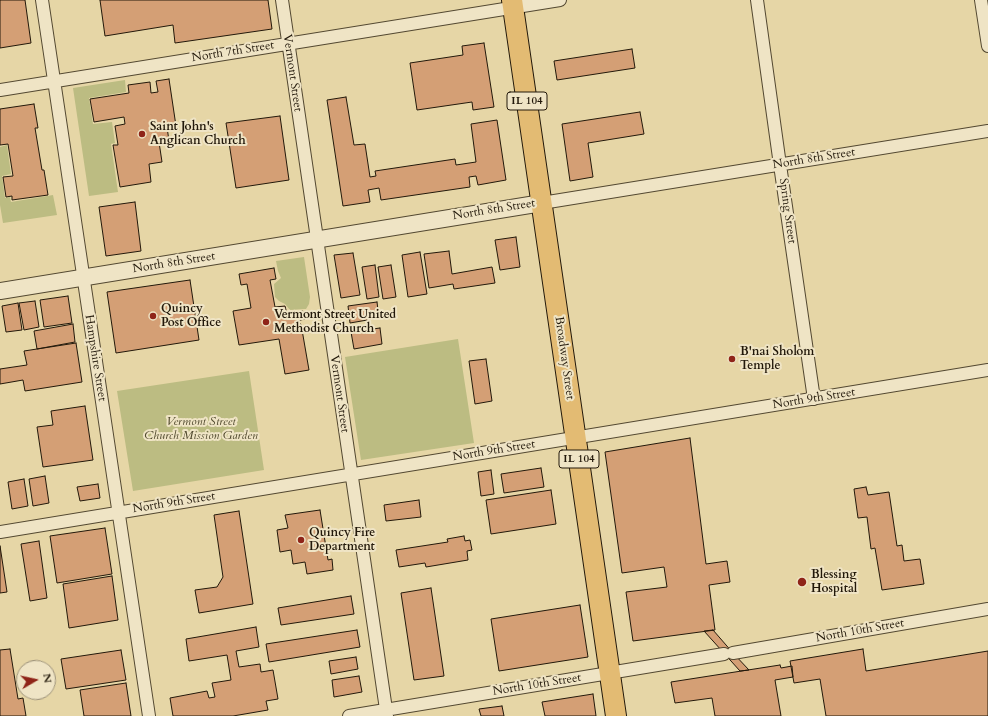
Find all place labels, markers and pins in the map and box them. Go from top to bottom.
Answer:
place label: Saint John's Anglican Church [150,120,246,148]
marker: Saint John's Anglican Church [137,129,147,139]
place label: Quincy Post Office [161,302,221,330]
place label: Vermont Street United Methodist Church [274,308,396,336]
marker: Quincy Post Office [148,311,158,321]
marker: Vermont Street United Methodist Church [261,317,271,327]
place label: B'nai Sholom Temple [740,345,814,373]
marker: B'nai Sholom Temple [727,354,737,364]
place label: Quincy Fire Department [309,526,375,554]
marker: Quincy Fire Department [296,535,306,545]
place label: Blessing Hospital [811,568,857,596]
marker: Blessing Hospital [796,576,808,588]

